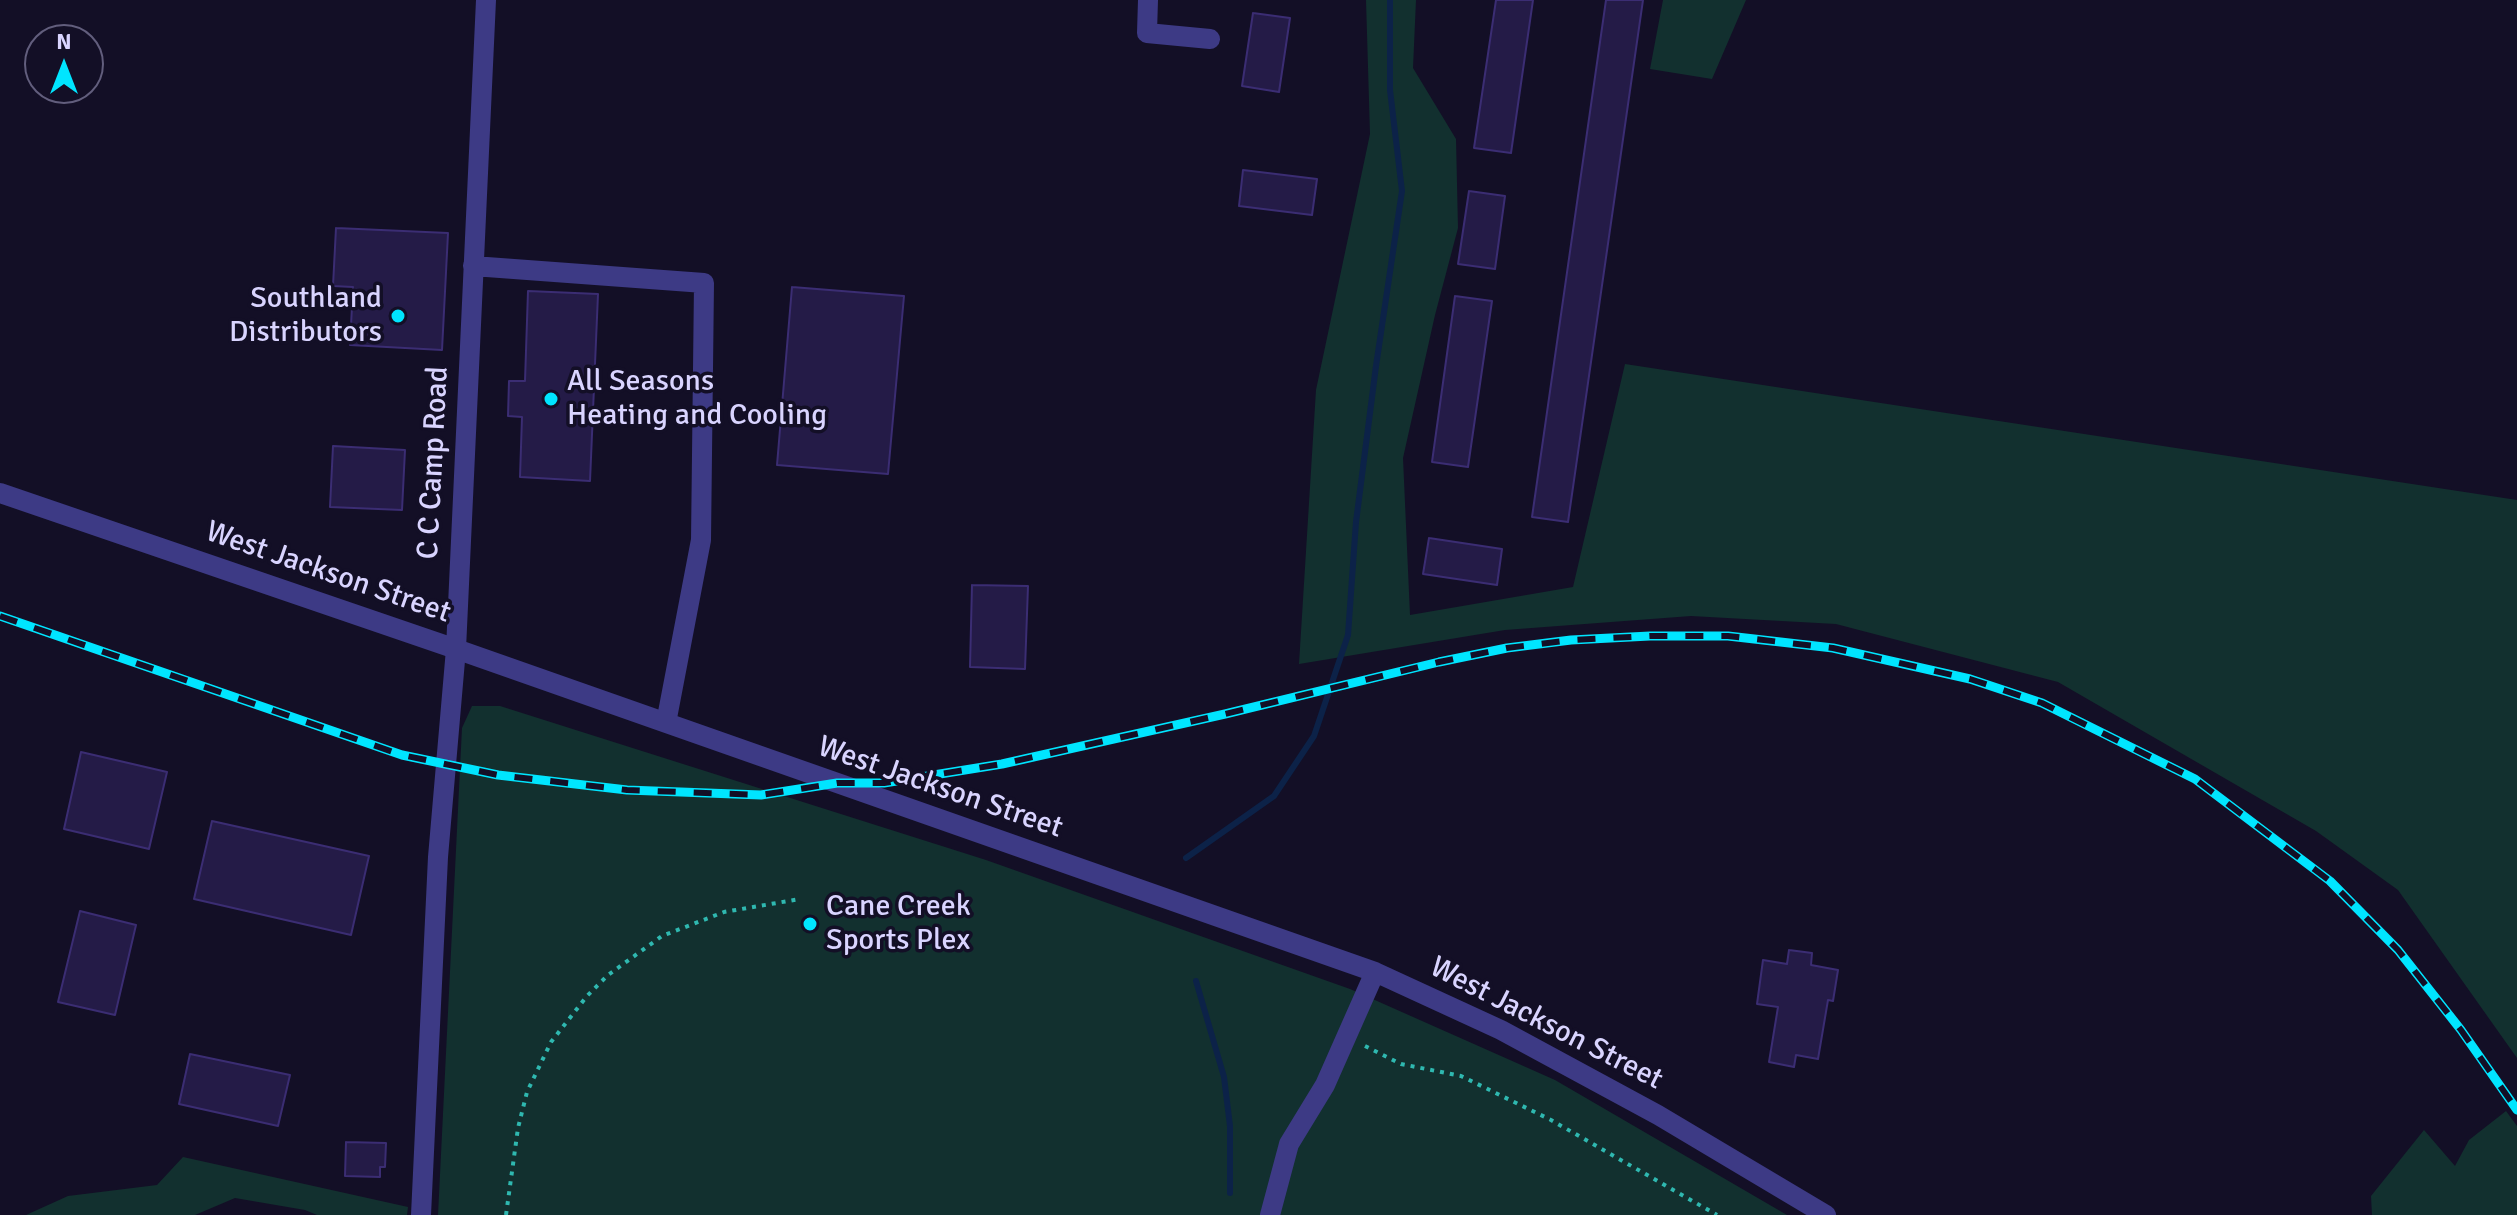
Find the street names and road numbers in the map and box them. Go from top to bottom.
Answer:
street label: C C Camp Road [411,366,457,560]
street label: West Jackson Street [201,514,455,632]
street label: West Jackson Street [813,729,1067,847]
street label: West Jackson Street [1424,950,1668,1098]

